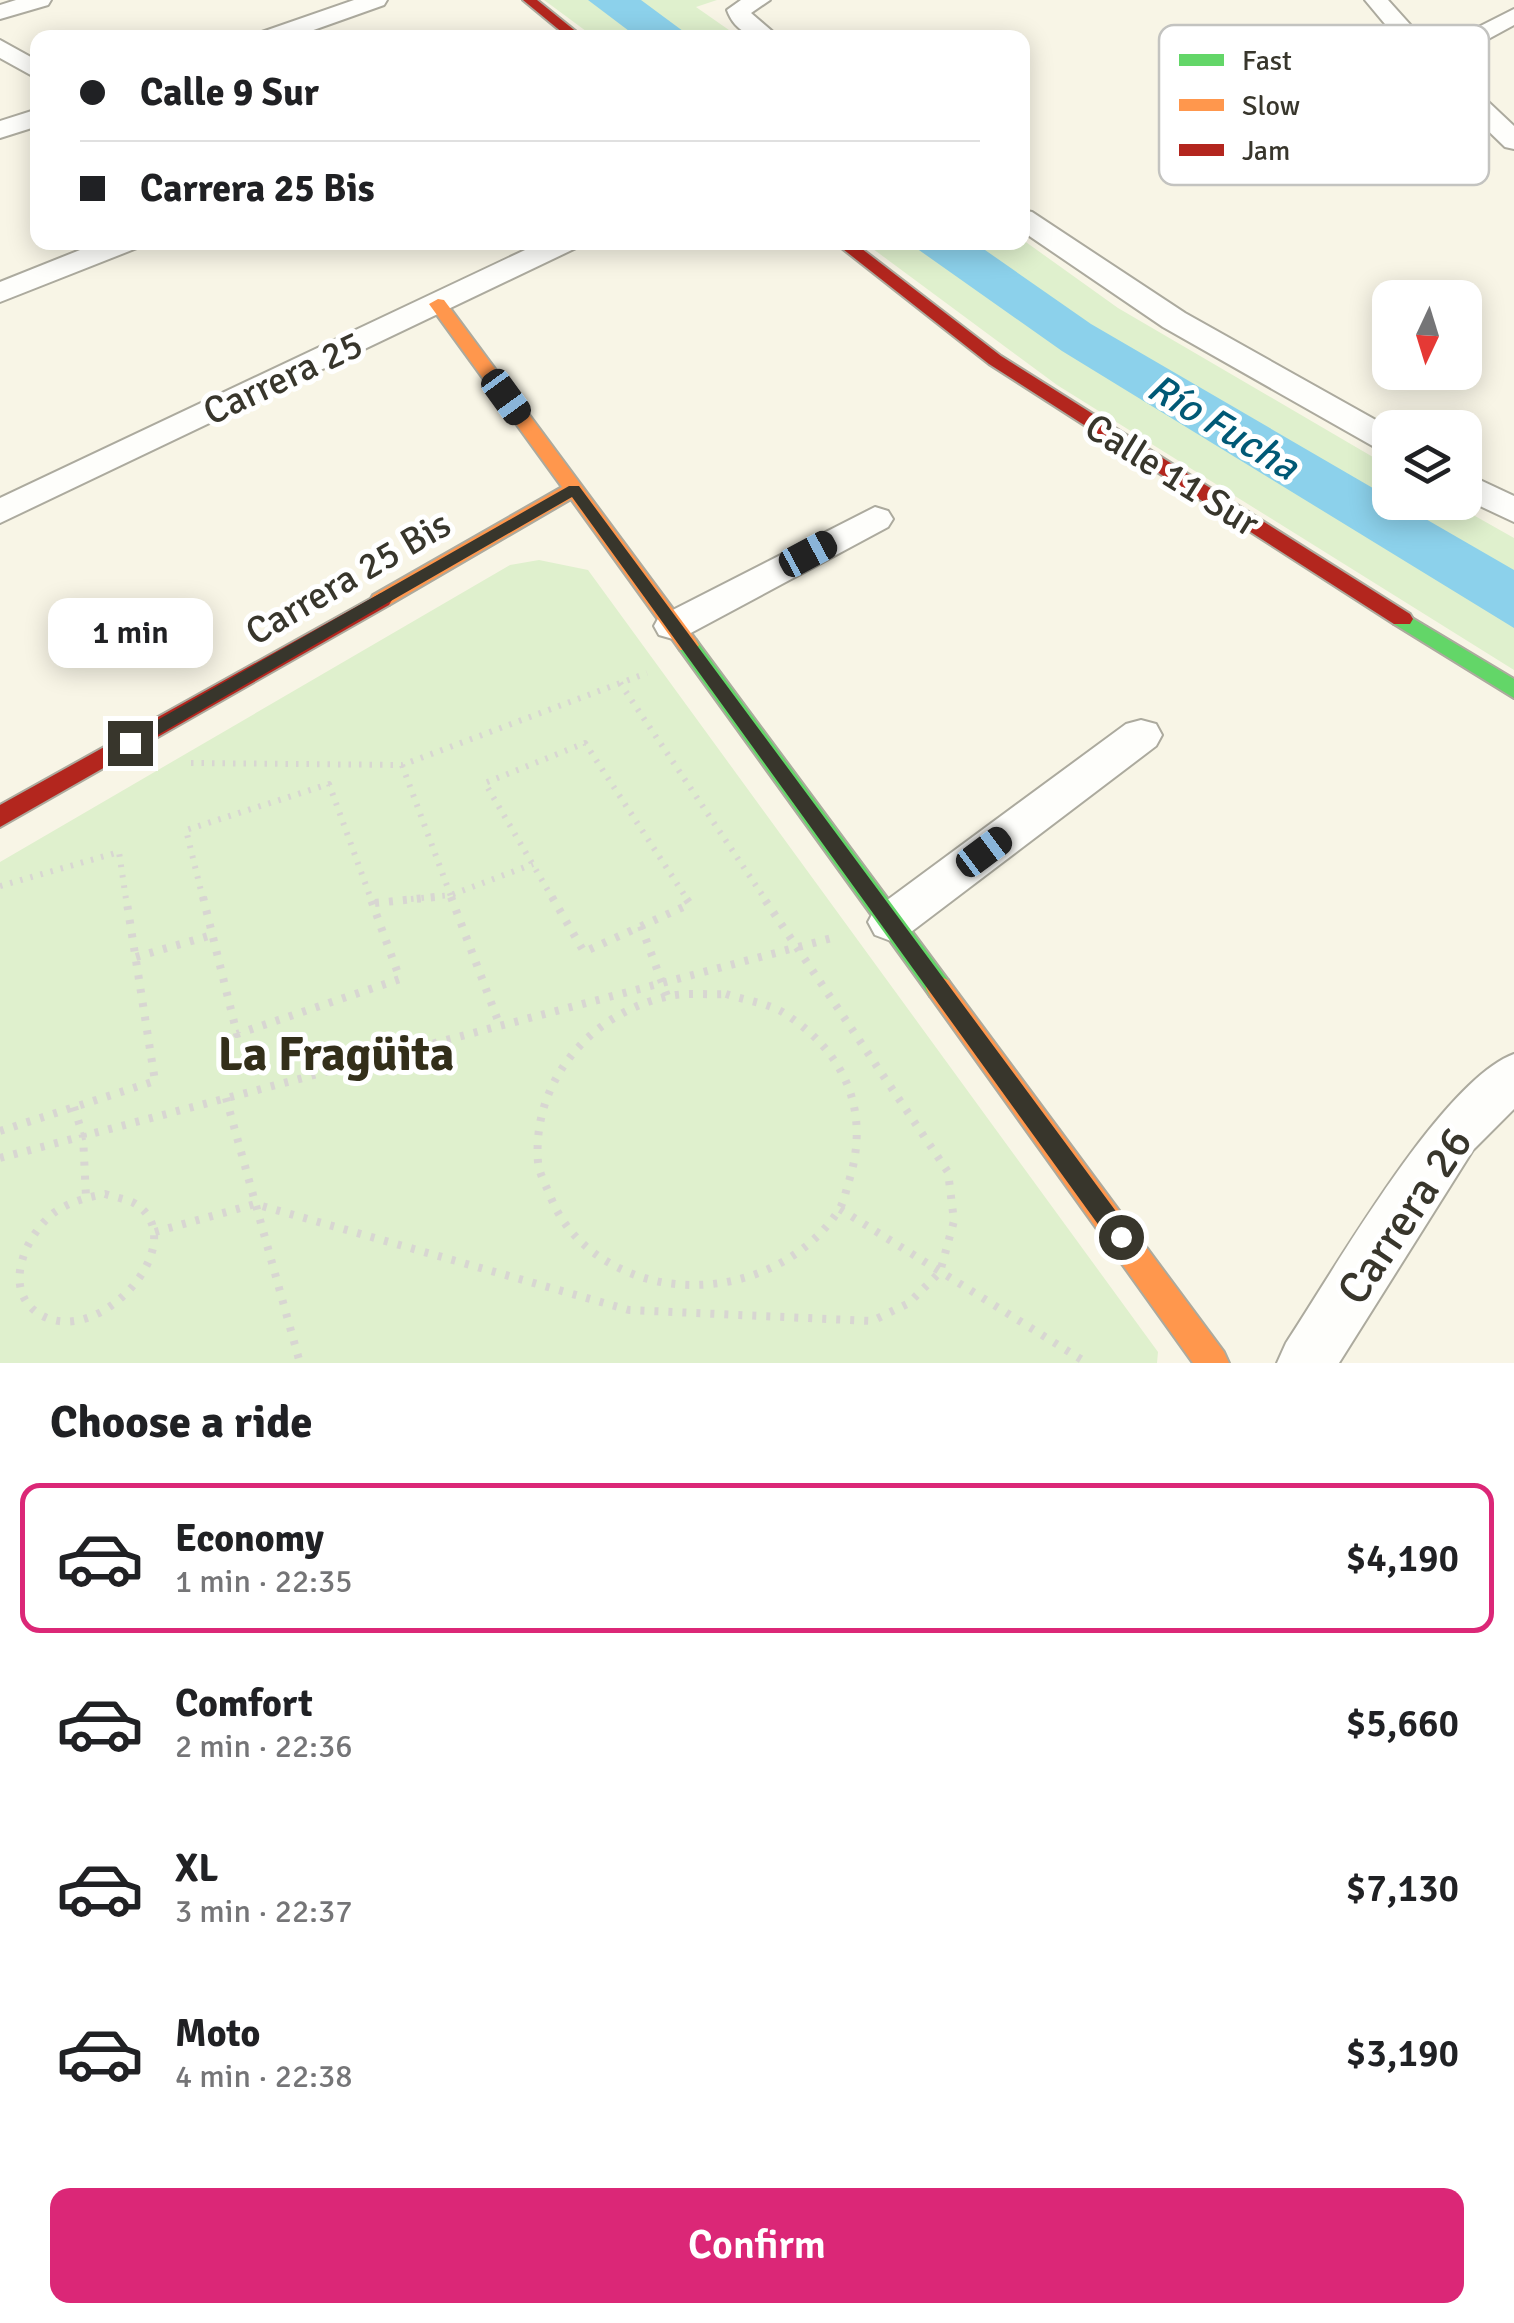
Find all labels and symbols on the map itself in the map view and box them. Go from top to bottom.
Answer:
legend [1159,25,1489,185]
text: Fast [1242,44,1292,78]
text: Slow [1242,89,1300,123]
text: Jam [1242,134,1290,168]
north arrow [1372,280,1482,390]
street label: Carrera 25 [196,321,370,435]
water label: Río Fucha [1139,363,1309,492]
car [476,364,536,430]
street label: Calle 11 Sur [1076,403,1268,547]
street label: Carrera 25 Bis [237,500,459,656]
car [774,527,842,581]
callout: 1 min [48,598,212,668]
route end [108,721,153,766]
car [951,822,1017,882]
district label: La Fragüita [218,1025,454,1084]
street label: Carrera 26 [1326,1117,1484,1315]
route start [1099,1215,1144,1260]

